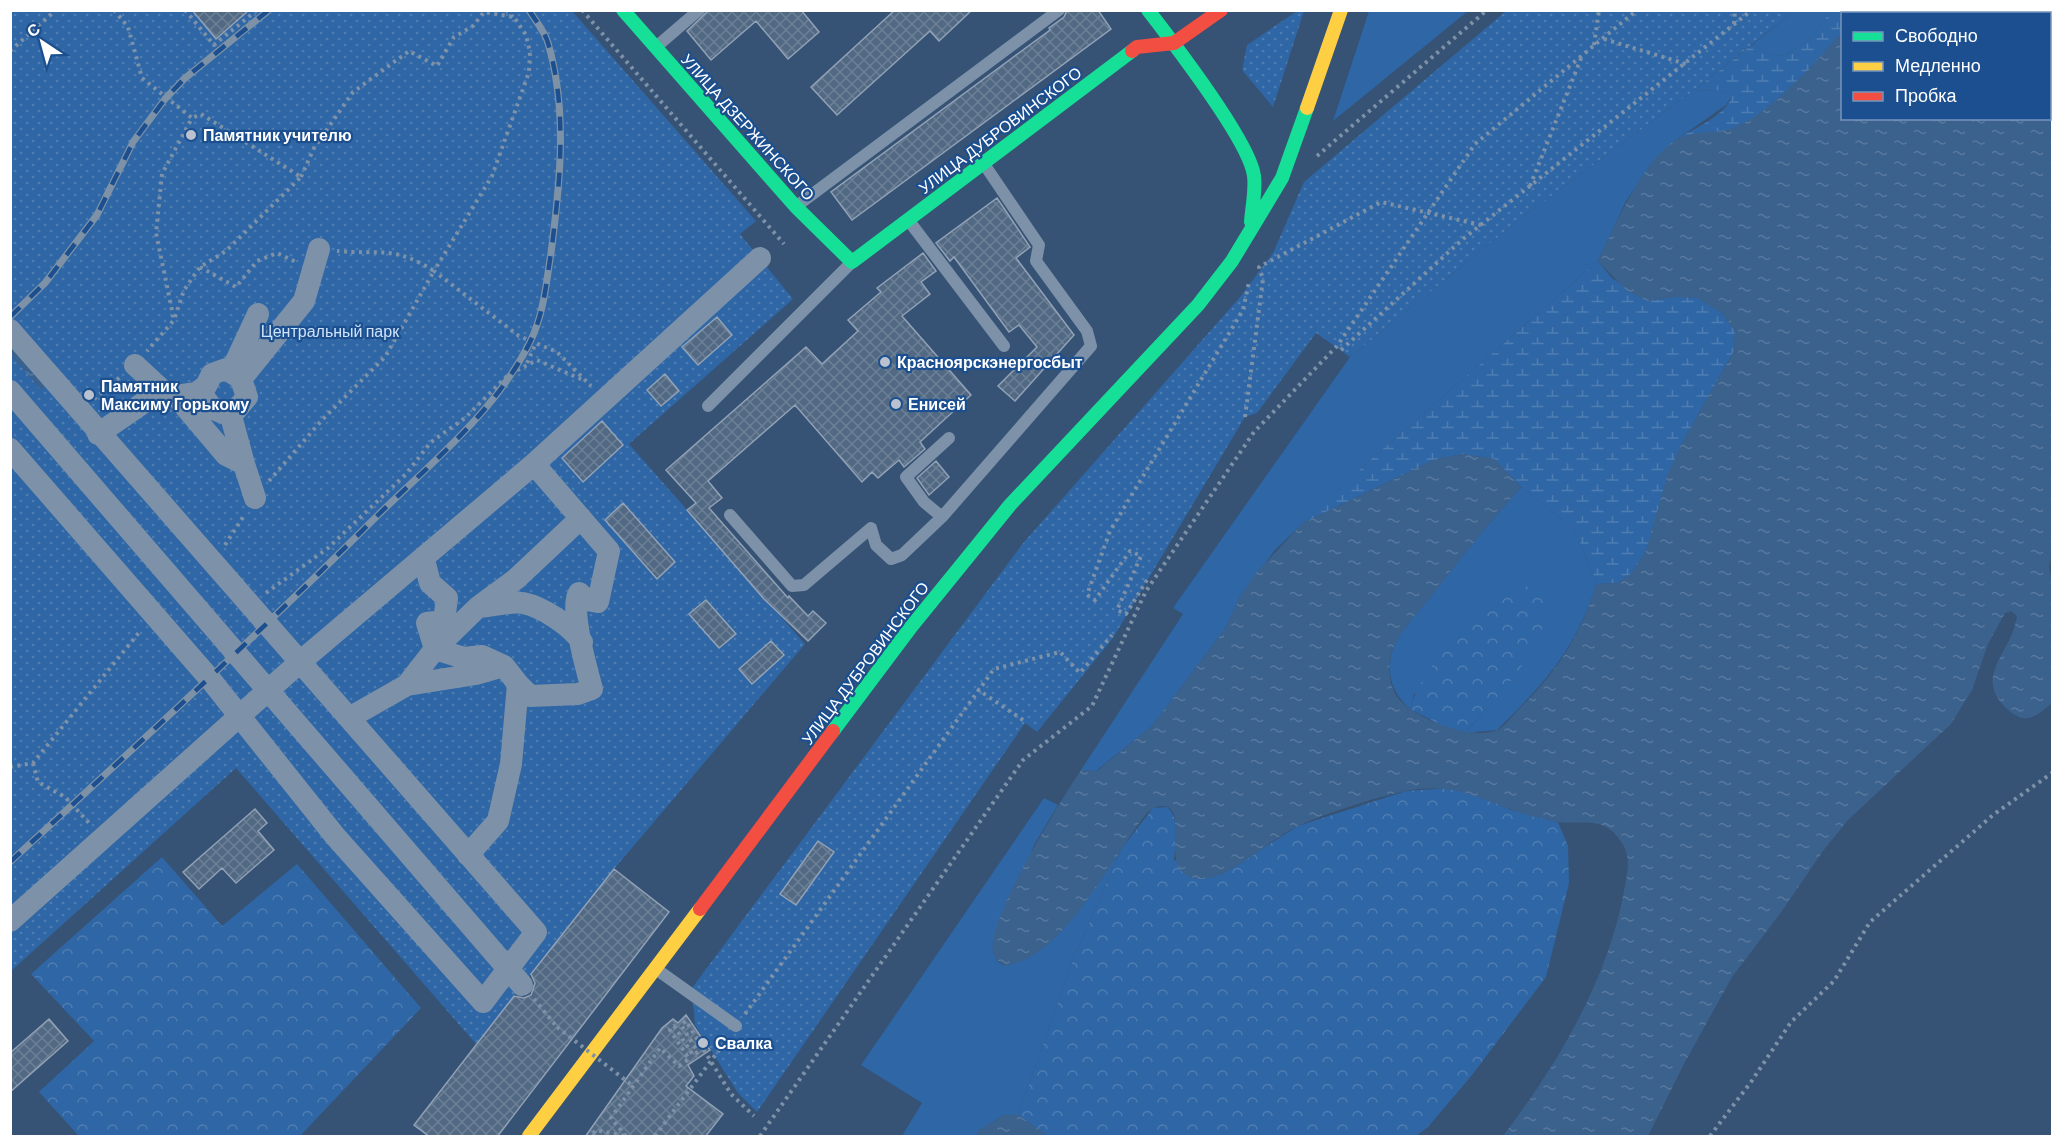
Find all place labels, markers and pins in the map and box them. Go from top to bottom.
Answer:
place label: Памятник учителю [203,125,352,144]
marker: Памятник учителю [184,128,198,142]
place label: Красноярскэнергосбыт [897,352,1083,371]
marker: Красноярскэнергосбыт [878,355,892,369]
place label: Памятник Максиму Горькому [101,376,249,413]
marker: Памятник Максиму Горькому [82,388,96,402]
place label: Енисей [908,394,966,413]
marker: Енисей [889,397,903,411]
place label: Свалка [715,1033,772,1052]
marker: Свалка [696,1036,710,1050]

